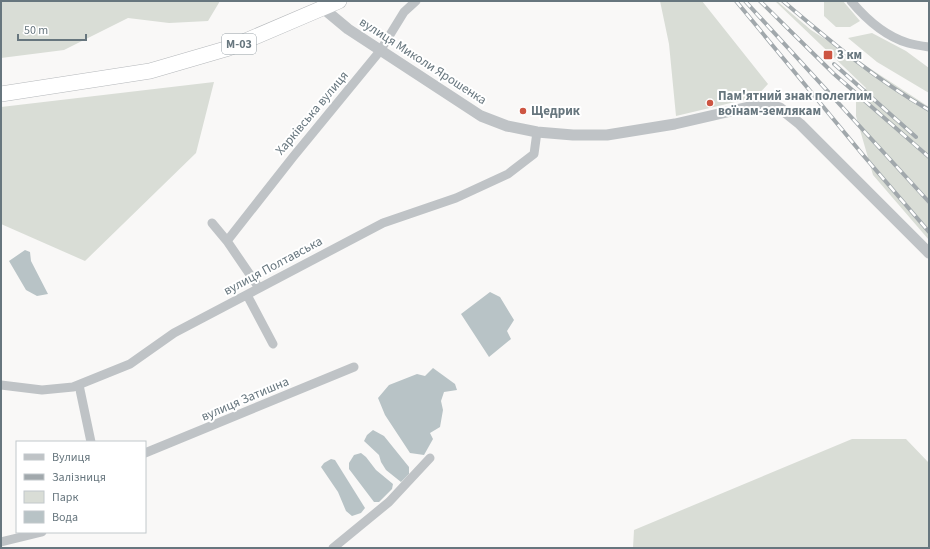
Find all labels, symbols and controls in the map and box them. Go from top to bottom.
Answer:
street label: вулиця Миколи Ярошенка [356,13,490,109]
scale bar [18,16,86,42]
text: 50 m [24,22,48,39]
road number: М-03 [222,34,256,54]
place label: 3 км [837,46,862,64]
marker: 3 км [822,49,834,61]
street label: Харківська вулиця [271,67,353,159]
place label: Пам'ятний знак полеглим воїнам-землякам [718,87,872,120]
marker: Пам'ятний знак полеглим воїнам-землякам [705,98,715,108]
place label: Щедрик [531,102,581,120]
marker: Щедрик [518,106,528,116]
street label: вулиця Полтавська [220,232,326,300]
street label: вулиця Затишна [198,372,292,426]
legend [16,441,146,533]
text: Вулиця [52,449,90,466]
text: Залізниця [52,469,106,486]
text: Парк [52,489,78,506]
text: Вода [52,509,78,526]

